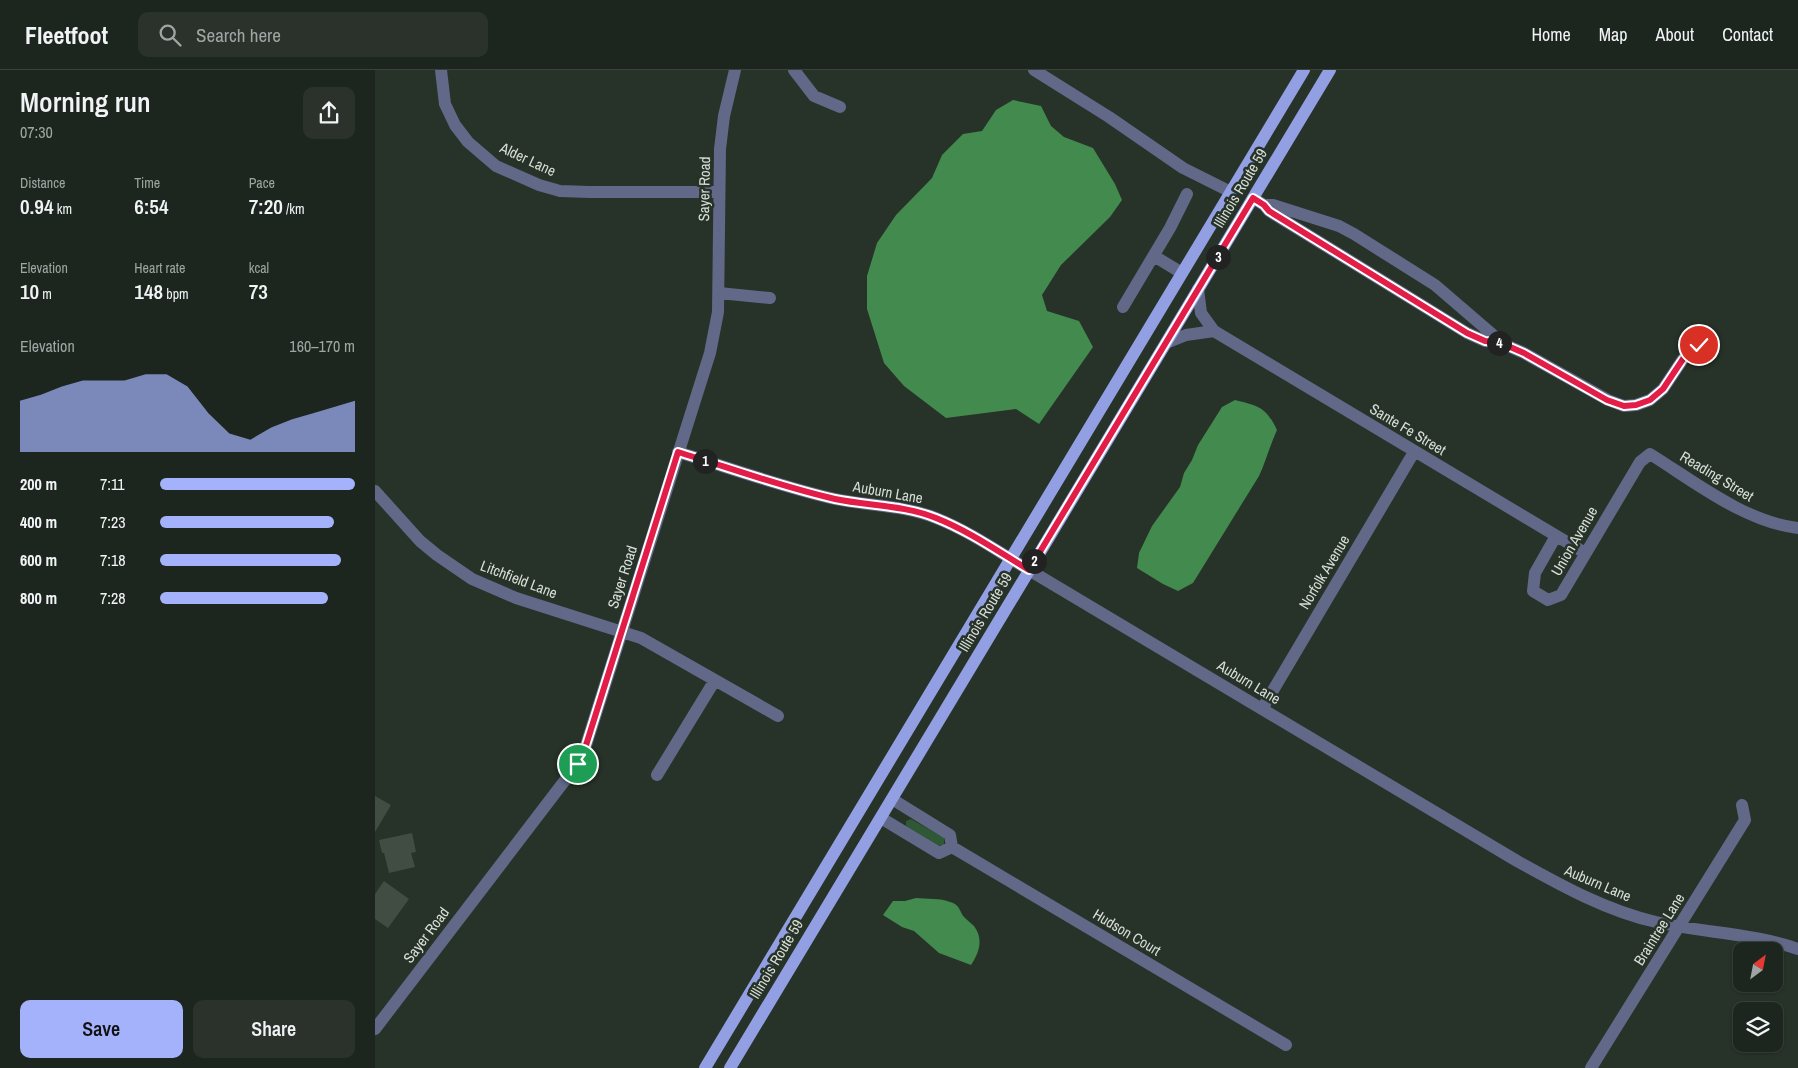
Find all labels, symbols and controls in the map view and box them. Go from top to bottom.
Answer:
search box [138,12,488,57]
text: Fleetfoot [25,19,108,51]
icon: search [156,21,184,49]
text: Search here [196,22,281,48]
text: Home [1531,22,1571,47]
text: Map [1599,22,1628,47]
text: About [1656,22,1694,47]
text: Contact [1722,22,1773,47]
text: Morning run [20,83,151,121]
button: share [303,87,355,139]
text: 07:30 [20,121,53,143]
street label: Alder Lane [496,136,560,181]
street label: Illinois Route 59 [1208,144,1272,232]
street label: Sayer Road [693,156,715,222]
text: Distance [20,174,65,192]
text: Time [134,174,160,192]
text: Pace [249,174,275,192]
text: 0.94 [20,192,54,221]
text: 6:54 [134,192,168,221]
text: 7:20 [249,192,283,221]
text: km [54,200,72,218]
text: /km [283,200,305,218]
pin: 3 [1205,244,1231,270]
text: 3 [1215,248,1222,266]
text: Elevation [20,259,68,277]
text: Heart rate [134,259,185,277]
text: kcal [249,259,269,277]
text: 10 [20,277,39,306]
text: 148 [134,277,163,306]
text: 73 [249,277,268,306]
text: m [39,285,52,303]
text: bpm [163,285,189,303]
pin [1678,324,1720,366]
pin: 4 [1487,330,1511,356]
icon: check [1685,331,1713,359]
text: 4 [1496,334,1503,352]
text: Elevation [20,335,75,357]
text: 160–170 m [289,335,355,357]
street label: Sante Fe Street [1366,398,1451,460]
street label: Reading Street [1676,446,1758,507]
pin: 1 [693,448,717,474]
text: 1 [702,452,709,470]
text: 200 m [20,473,57,495]
text: 7:11 [100,473,125,495]
street label: Auburn Lane [851,475,925,508]
street label: Union Avenue [1546,502,1602,580]
text: 400 m [20,511,57,533]
text: 7:23 [100,511,126,533]
street label: Norfolk Avenue [1294,531,1355,613]
street label: Sayer Road [602,543,642,611]
pin: 2 [1021,548,1047,574]
text: 600 m [20,549,57,571]
text: 7:18 [100,549,126,571]
text: 2 [1031,552,1038,570]
street label: Litchfield Lane [478,555,561,603]
street label: Illinois Route 59 [953,568,1017,656]
text: 800 m [20,587,57,609]
text: 7:28 [100,587,126,609]
street label: Auburn Lane [1213,654,1285,709]
pin [557,743,599,785]
icon: arrive [564,750,592,778]
street label: Auburn Lane [1561,859,1635,906]
street label: Braintree Lane [1629,889,1690,969]
street label: Sayer Road [398,903,454,967]
street label: Hudson Court [1089,903,1165,961]
street label: Illinois Route 59 [744,915,808,1003]
north arrow [1733,942,1783,992]
map controls [1733,942,1783,1052]
button: Save [20,1000,183,1058]
button: Share [193,1000,355,1058]
button: layers [1733,1002,1783,1052]

